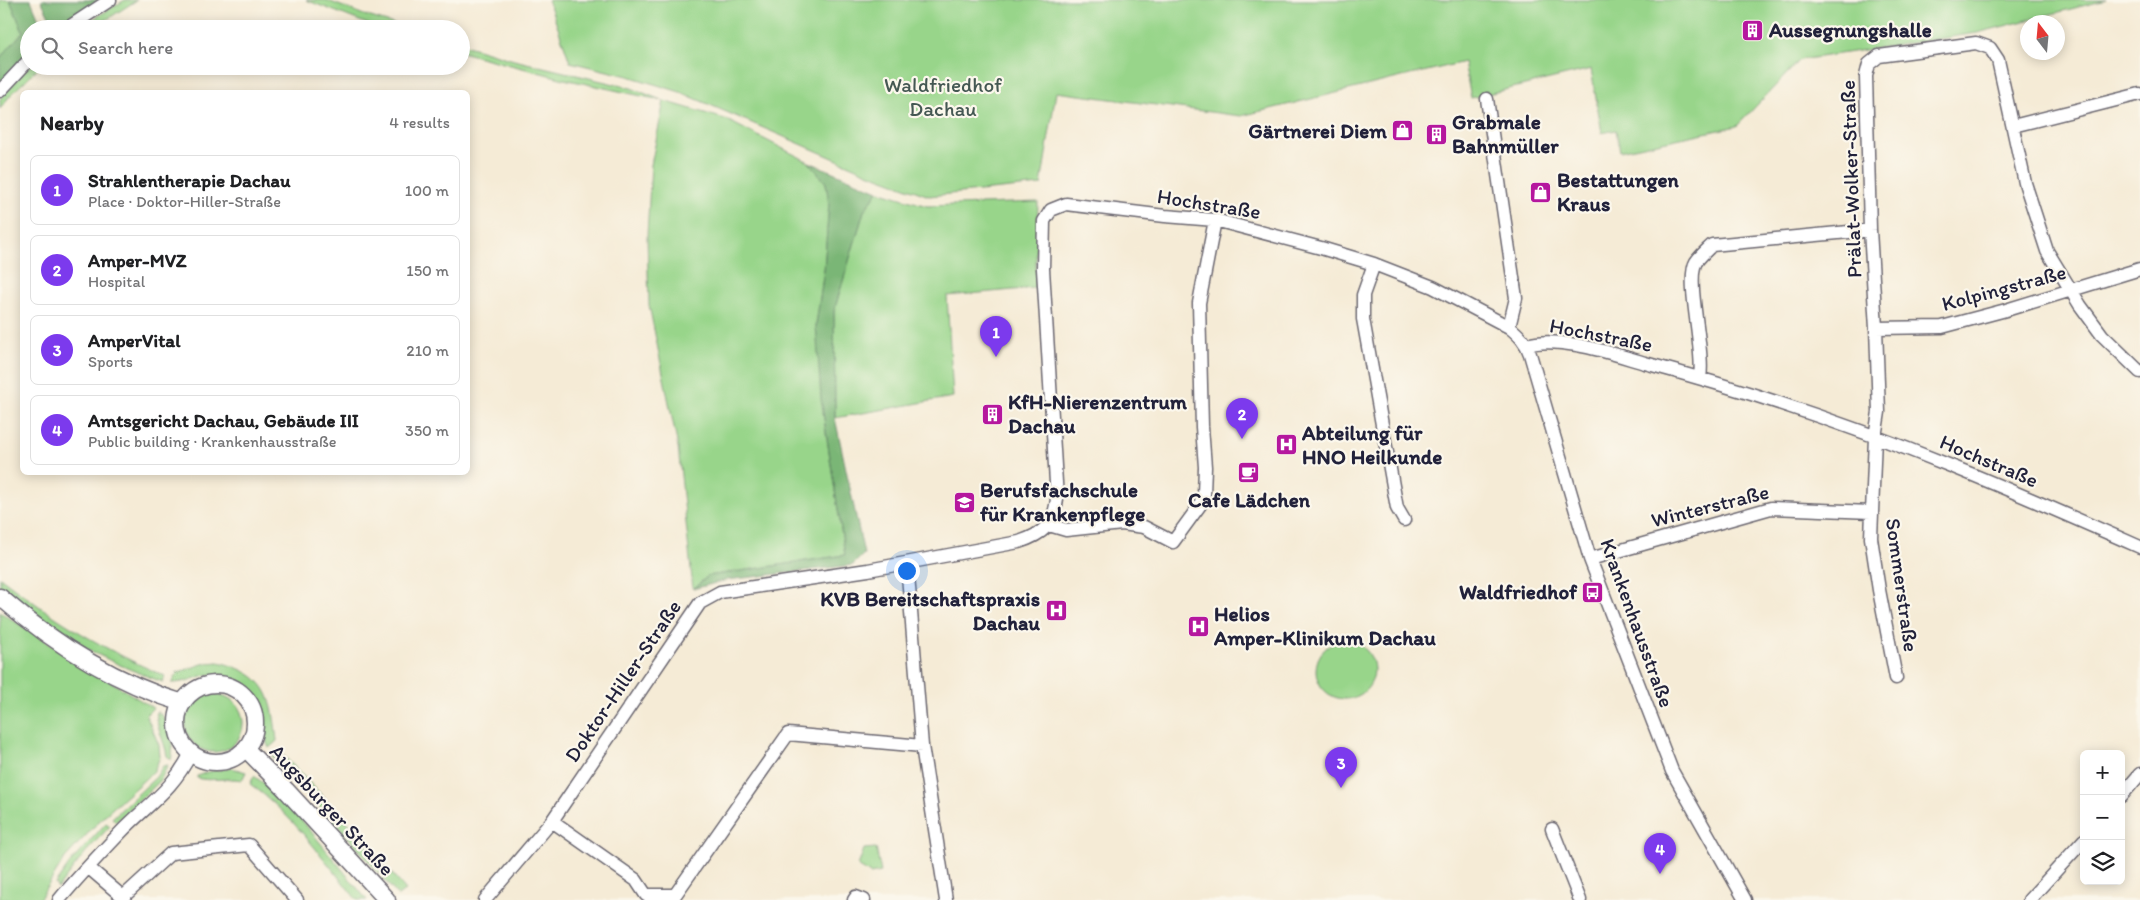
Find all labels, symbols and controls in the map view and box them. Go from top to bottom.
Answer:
north arrow [2020,15,2065,60]
place label: Aussegnungshalle [1768,17,1932,43]
building icon: Aussegnungshalle [1741,18,1765,42]
search box [20,20,470,75]
icon: search [38,34,66,62]
text: Search here [78,36,173,59]
park label: Waldfriedhof Dachau [884,72,1002,121]
street label: Prälat-Wolker-Straße [1835,80,1866,278]
place label: Grabmale Bahnmüller [1452,109,1559,158]
text: Nearby [40,110,104,135]
text: 4 results [389,113,450,132]
place label: Gärtnerei Diem [1248,118,1387,143]
shop icon: Gärtnerei Diem [1391,119,1415,143]
building icon: Grabmale Bahnmüller [1424,122,1448,146]
place label: Bestattungen Kraus [1557,167,1679,216]
text: Strahlentherapie Dachau [88,169,290,192]
shop icon: Bestattungen Kraus [1529,180,1553,204]
text: 1 [53,181,61,200]
text: 100 m [405,181,449,200]
street label: Hochstraße [1156,183,1263,224]
text: Place · Doktor-Hiller-Straße [88,192,281,211]
text: Amper-MVZ [88,249,187,272]
street label: Kolpingstraße [1939,259,2069,316]
text: 2 [53,261,61,280]
text: 150 m [406,261,449,280]
text: Hospital [88,272,145,291]
street label: Hochstraße [1547,312,1655,357]
pin: 1 [980,316,1012,357]
text: AmperVital [88,329,181,352]
text: 3 [53,341,61,360]
text: 210 m [406,341,449,360]
text: Sports [88,352,133,371]
place label: KfH-Nierenzentrum Dachau [1008,389,1188,438]
pin: 2 [1226,398,1258,439]
building icon: KfH-Nierenzentrum Dachau [980,402,1004,426]
text: Amtsgericht Dachau, Gebäude III [88,409,359,432]
place label: Abteilung für HNO Heilkunde [1301,420,1442,469]
text: 4 [52,421,62,440]
text: 350 m [405,421,449,440]
street label: Hochstraße [1936,429,2042,492]
text: Public building · Krankenhausstraße [88,432,336,451]
hospital icon: Abteilung für HNO Heilkunde [1274,433,1298,457]
cafe icon: Cafe Lädchen [1237,461,1261,485]
place label: Berufsfachschule für Krankenpflege [980,477,1145,527]
street label: Winterstraße [1648,479,1771,532]
place label: Cafe Lädchen [1188,487,1311,512]
school or university icon: Berufsfachschule für Krankenpflege [952,490,976,514]
street label: Sommerstraße [1881,516,1924,653]
street label: Krankenhausstraße [1595,535,1680,711]
your location [894,558,920,584]
place label: Waldfriedhof [1459,579,1578,604]
bus stop icon: Waldfriedhof [1581,580,1605,604]
place label: KVB Bereitschaftspraxis Dachau [820,586,1040,635]
street label: Doktor-Hiller-Straße [559,595,686,767]
hospital icon: KVB Bereitschaftspraxis Dachau [1044,599,1068,623]
place label: Helios Amper-Klinikum Dachau [1213,601,1436,651]
hospital icon: Helios Amper-Klinikum Dachau [1186,614,1210,638]
street label: Augsburger Straße [265,739,400,881]
pin: 3 [1325,747,1357,788]
map controls [2080,750,2125,885]
button: + [2080,750,2125,795]
button: − [2080,795,2125,840]
pin: 4 [1644,833,1676,874]
button: layers [2080,840,2125,885]

